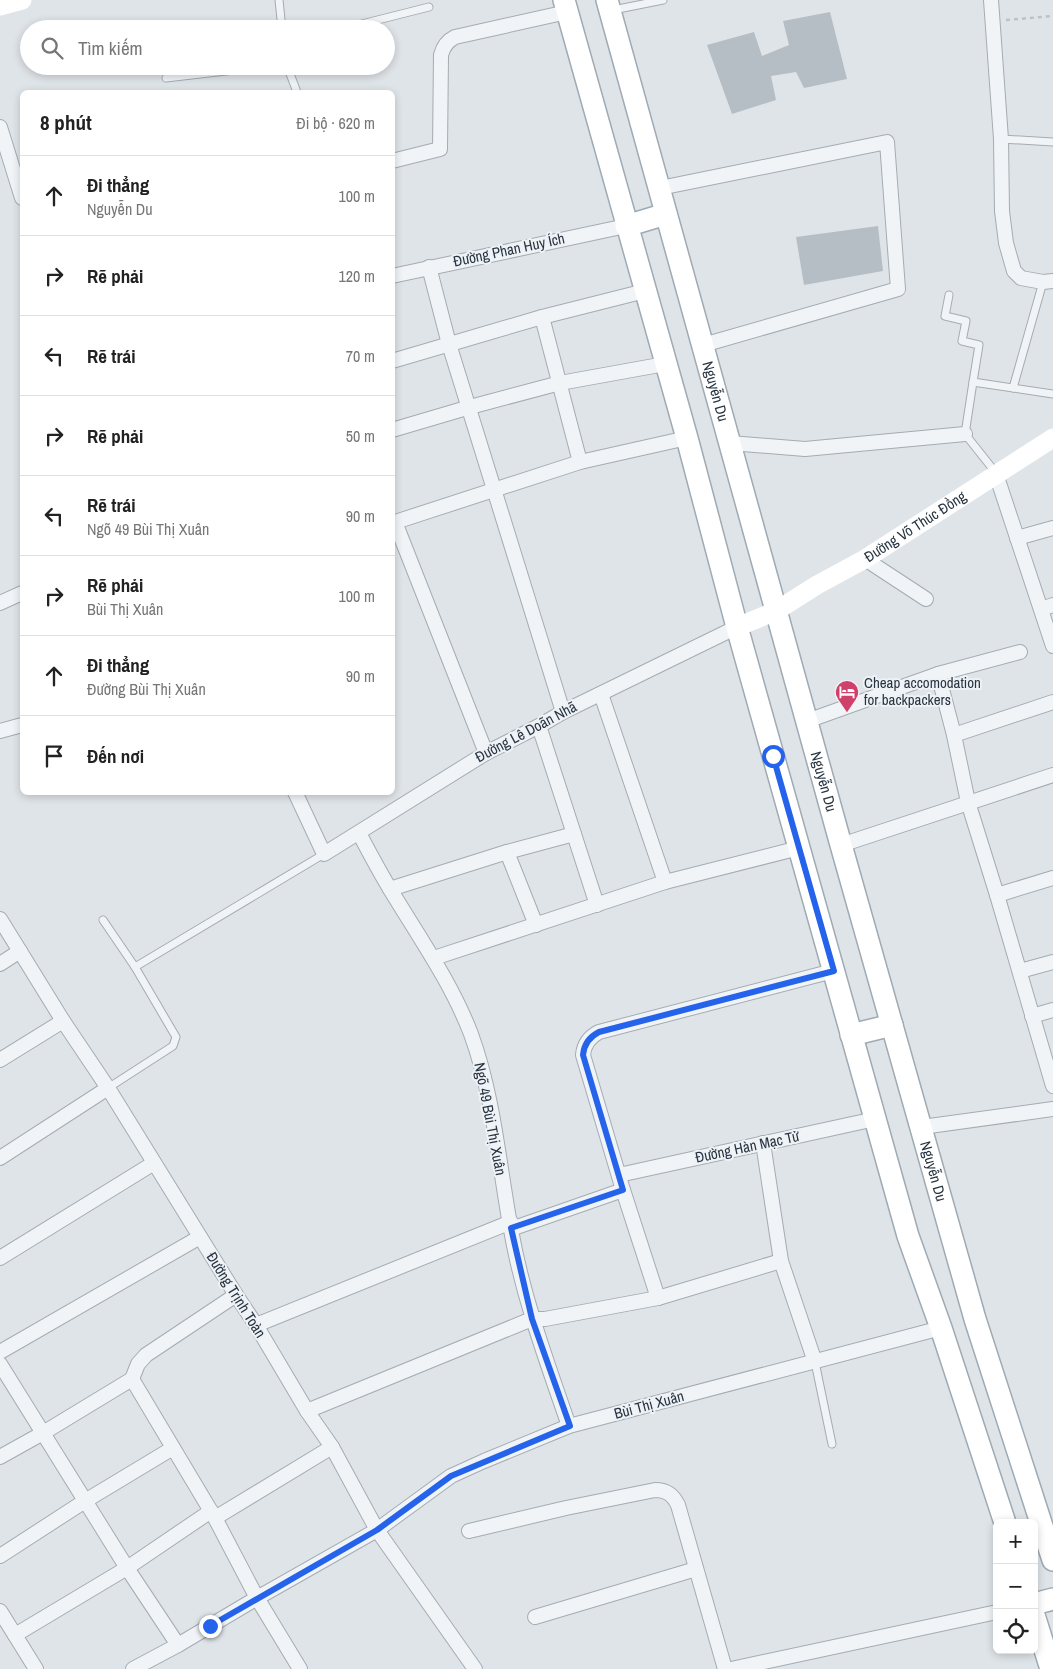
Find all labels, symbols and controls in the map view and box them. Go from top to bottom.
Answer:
search box [20,20,395,75]
icon: search [38,34,66,62]
text: Tìm kiếm [78,35,143,61]
text: 8 phút [40,108,92,137]
text: Đi bộ · 620 m [296,112,375,134]
text: Đi thẳng [87,172,149,198]
icon: ahead [40,182,68,210]
text: 100 m [339,185,375,207]
text: Nguyễn Du [87,198,153,220]
street label: Đường Phan Huy Ích [451,227,567,272]
icon: right [40,262,68,290]
text: Rẽ phải [87,263,143,289]
text: 120 m [339,265,375,287]
icon: left [40,342,68,370]
text: Rẽ trái [87,343,136,369]
text: 70 m [346,345,375,367]
street label: Nguyễn Du [697,359,734,424]
icon: right [40,422,68,450]
text: Rẽ phải [87,423,143,449]
text: 50 m [346,425,375,447]
street label: Đường Võ Thúc Đồng [860,486,970,567]
text: Rẽ trái [87,492,136,518]
icon: left [40,502,68,530]
text: 90 m [346,505,375,527]
text: Ngõ 49 Bùi Thị Xuân [87,518,209,540]
text: Rẽ phải [87,572,143,598]
icon: right [40,582,68,610]
text: 100 m [339,585,375,607]
text: Bùi Thị Xuân [87,598,163,620]
text: Đi thẳng [87,652,149,678]
icon: ahead [40,662,68,690]
text: 90 m [346,665,375,687]
place label: Cheap accomodation for backpackers [864,672,981,710]
text: Đường Bùi Thị Xuân [87,678,206,700]
hotel icon: Cheap accomodation for backpackers [834,679,860,713]
street label: Đường Lê Doãn Nhã [471,696,580,767]
icon: arrive [40,742,68,770]
text: Đến nơi [87,743,144,769]
route start [762,745,785,768]
street label: Nguyễn Du [806,749,842,814]
street label: Ngõ 49 Bùi Thị Xuân [469,1061,512,1177]
street label: Đường Hàn Mạc Tử [693,1125,802,1168]
street label: Nguyễn Du [915,1139,952,1204]
street label: Đường Trịnh Toàn [202,1248,271,1342]
street label: Bùi Thị Xuân [612,1385,686,1424]
map controls [993,1519,1038,1654]
button: + [993,1519,1038,1564]
button: − [993,1564,1038,1609]
button: locate [993,1609,1038,1654]
route end [199,1615,222,1638]

